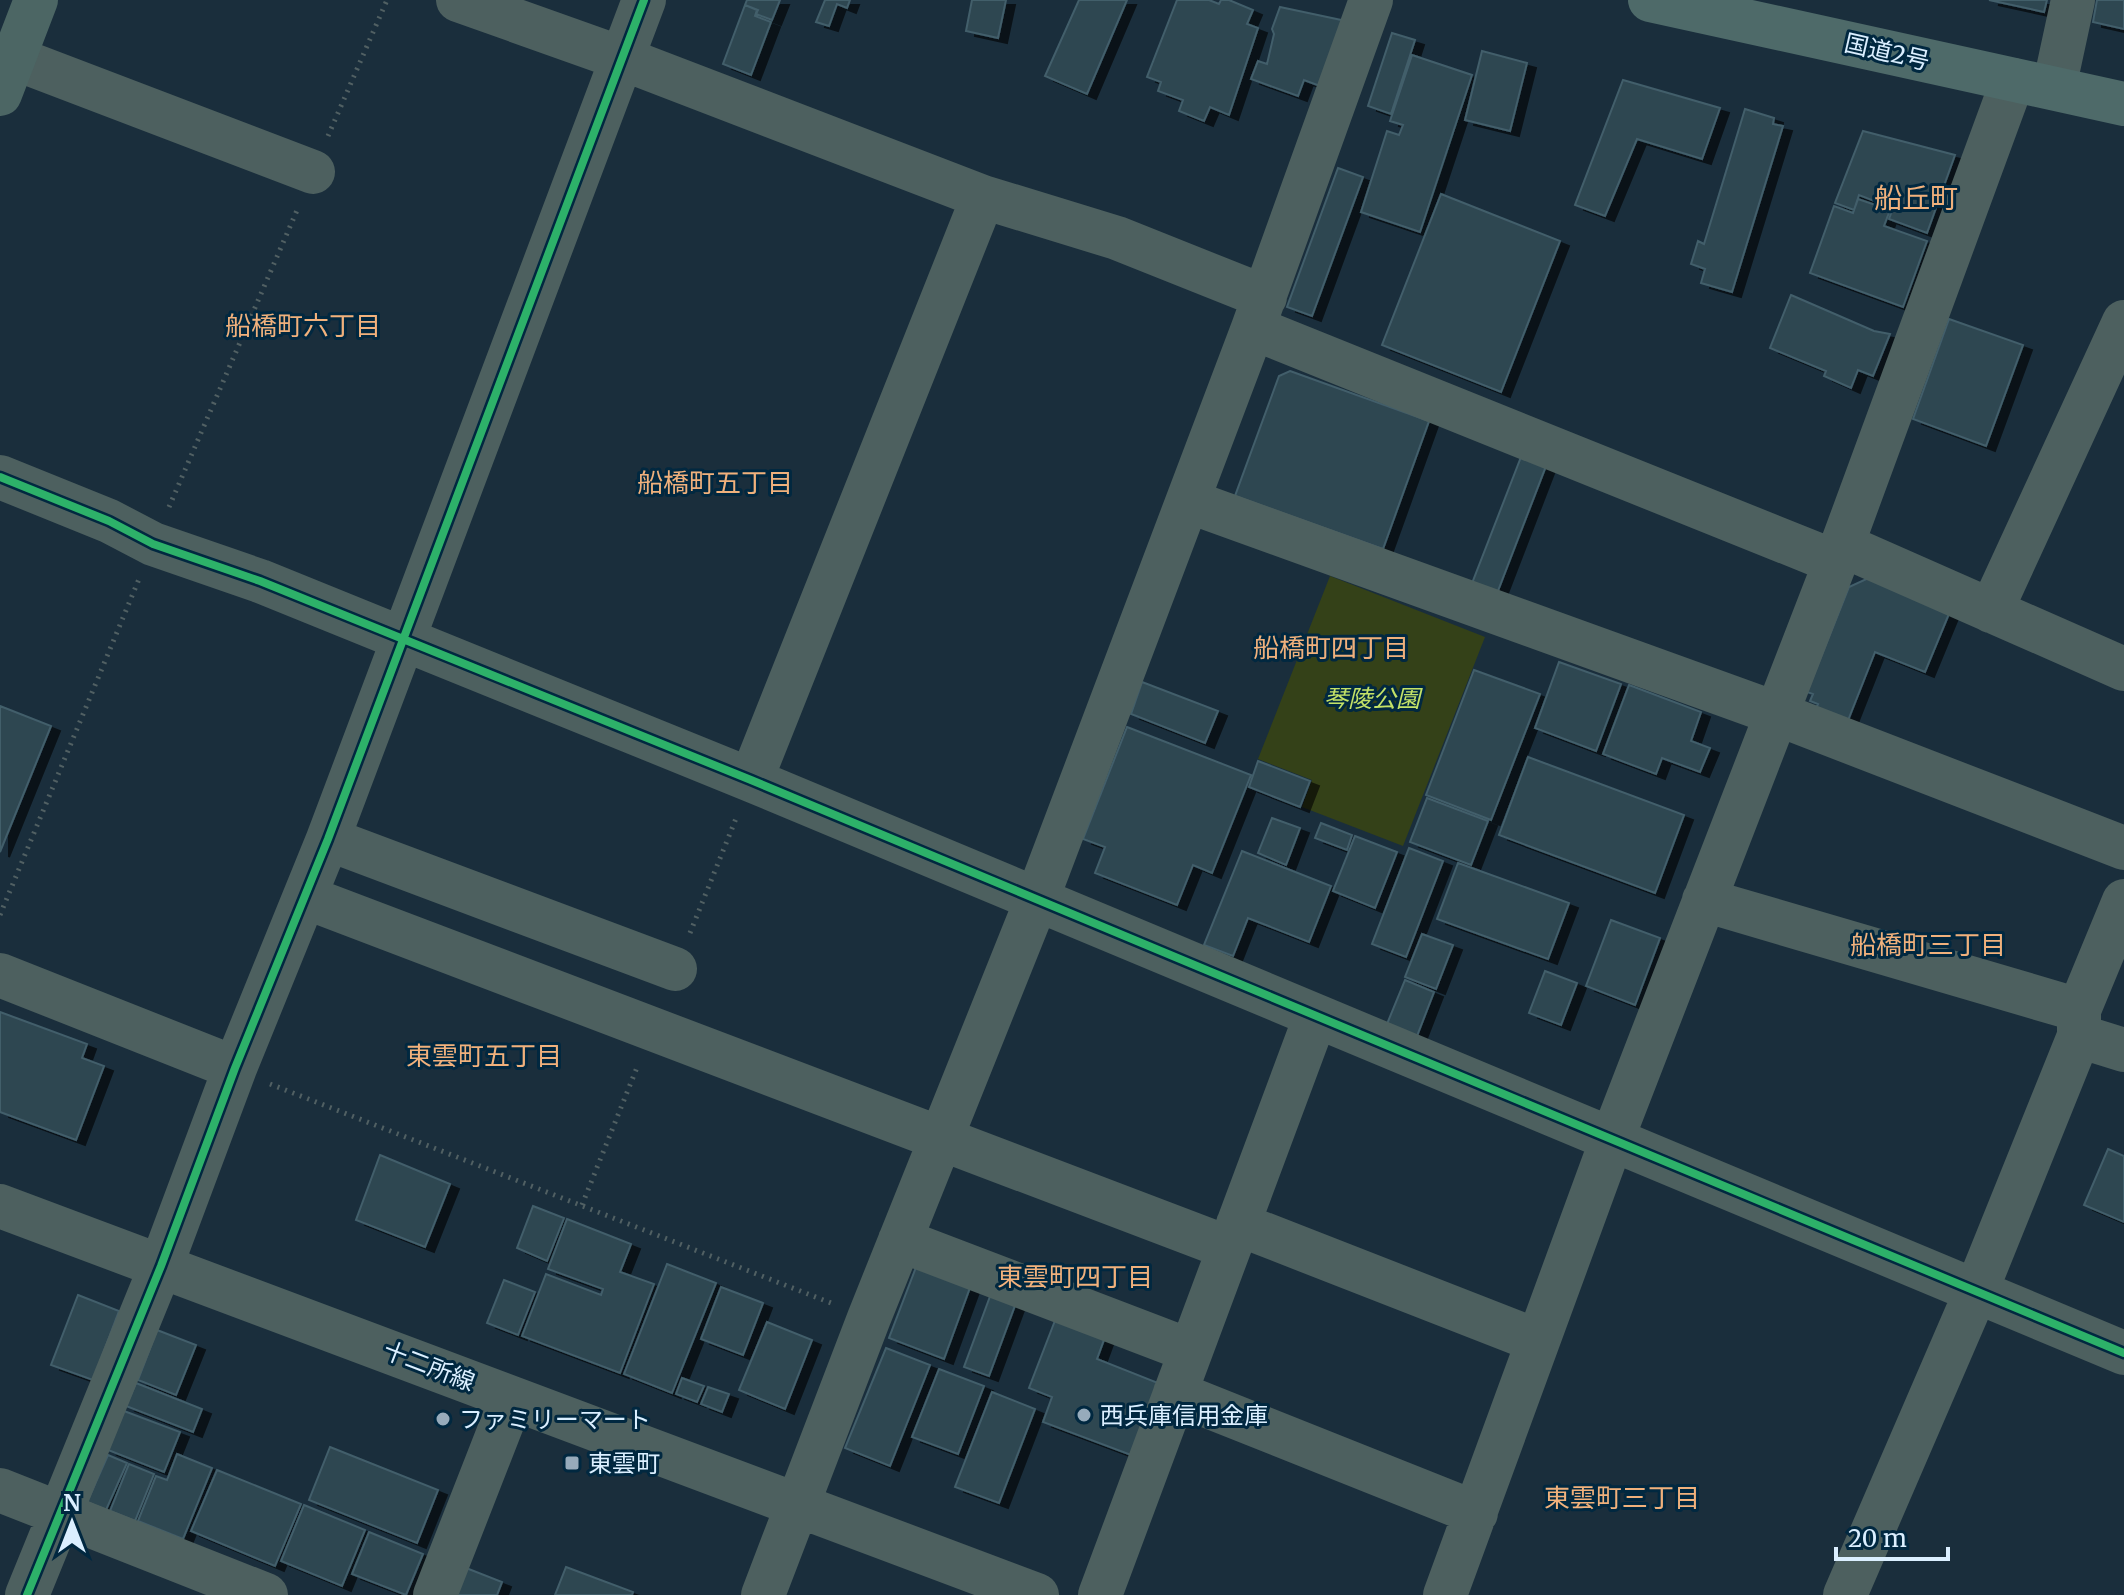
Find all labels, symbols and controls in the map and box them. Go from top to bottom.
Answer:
street label: 国道2号 [1841,27,1933,77]
district label: 船丘町 [1874,180,1958,216]
district label: 船橋町六丁目 [225,309,381,342]
district label: 船橋町五丁目 [637,466,793,499]
district label: 船橋町四丁目 [1253,631,1409,664]
park label: 琴陵公園 [1324,683,1423,714]
district label: 船橋町三丁目 [1850,928,2006,961]
district label: 東雲町五丁目 [406,1039,562,1072]
district label: 東雲町四丁目 [997,1260,1153,1293]
street label: 十二所線 [379,1334,479,1398]
place label: 西兵庫信用金庫 [1100,1400,1268,1431]
place label: ファミリーマート [459,1404,651,1435]
marker: 西兵庫信用金庫 [1075,1406,1093,1424]
marker: ファミリーマート [434,1410,452,1428]
place label: 東雲町 [588,1448,660,1479]
marker: 東雲町 [563,1454,581,1472]
district label: 東雲町三丁目 [1544,1481,1700,1514]
north arrow [32,1483,112,1563]
text: N [63,1489,81,1517]
scale bar [1836,1511,1948,1561]
text: 20 m [1848,1523,1907,1554]

